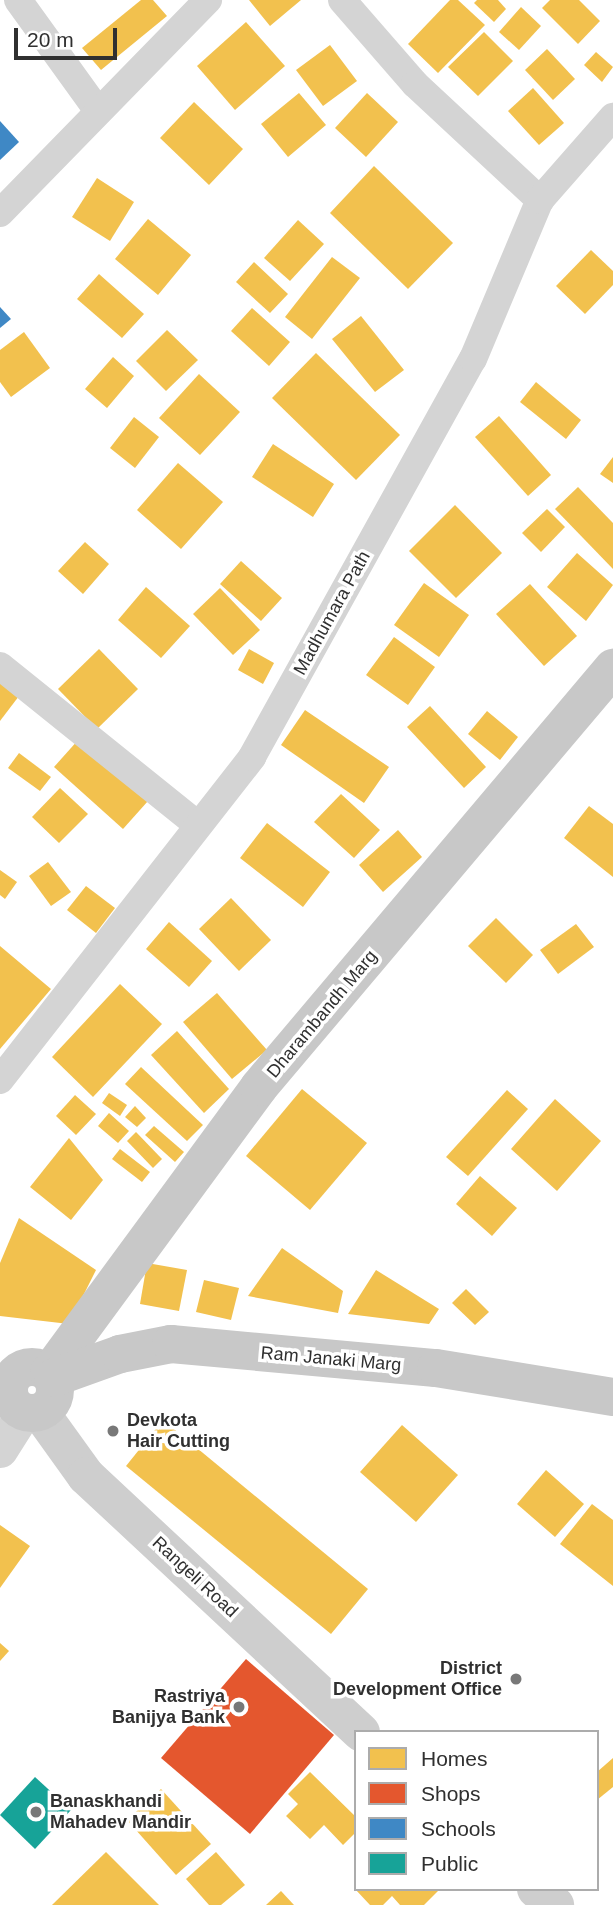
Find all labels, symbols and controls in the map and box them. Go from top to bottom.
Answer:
scale bar [18,14,121,58]
text: 20 m [27,28,74,51]
street label: Madhumara Path [289,547,375,679]
street label: Dharambandh Marg [262,946,382,1082]
street label: Ram Janaki Marg [260,1342,402,1376]
place label: Devkota Hair Cutting [127,1410,230,1452]
marker: Devkota Hair Cutting [105,1423,121,1439]
street label: Rangeli Road [148,1532,242,1622]
place label: District Development Office [333,1658,502,1700]
marker: District Development Office [508,1671,524,1687]
place label: Rastriya Banijya Bank [112,1686,225,1728]
marker: Rastriya Banijya Bank [231,1699,247,1715]
legend [354,1730,599,1891]
text: Homes [421,1747,488,1770]
text: Shops [421,1782,481,1805]
place label: Banaskhandi Mahadev Mandir [50,1791,191,1834]
marker: Banaskhandi Mahadev Mandir [28,1804,44,1820]
text: Schools [421,1817,496,1840]
text: Public [421,1852,478,1875]

